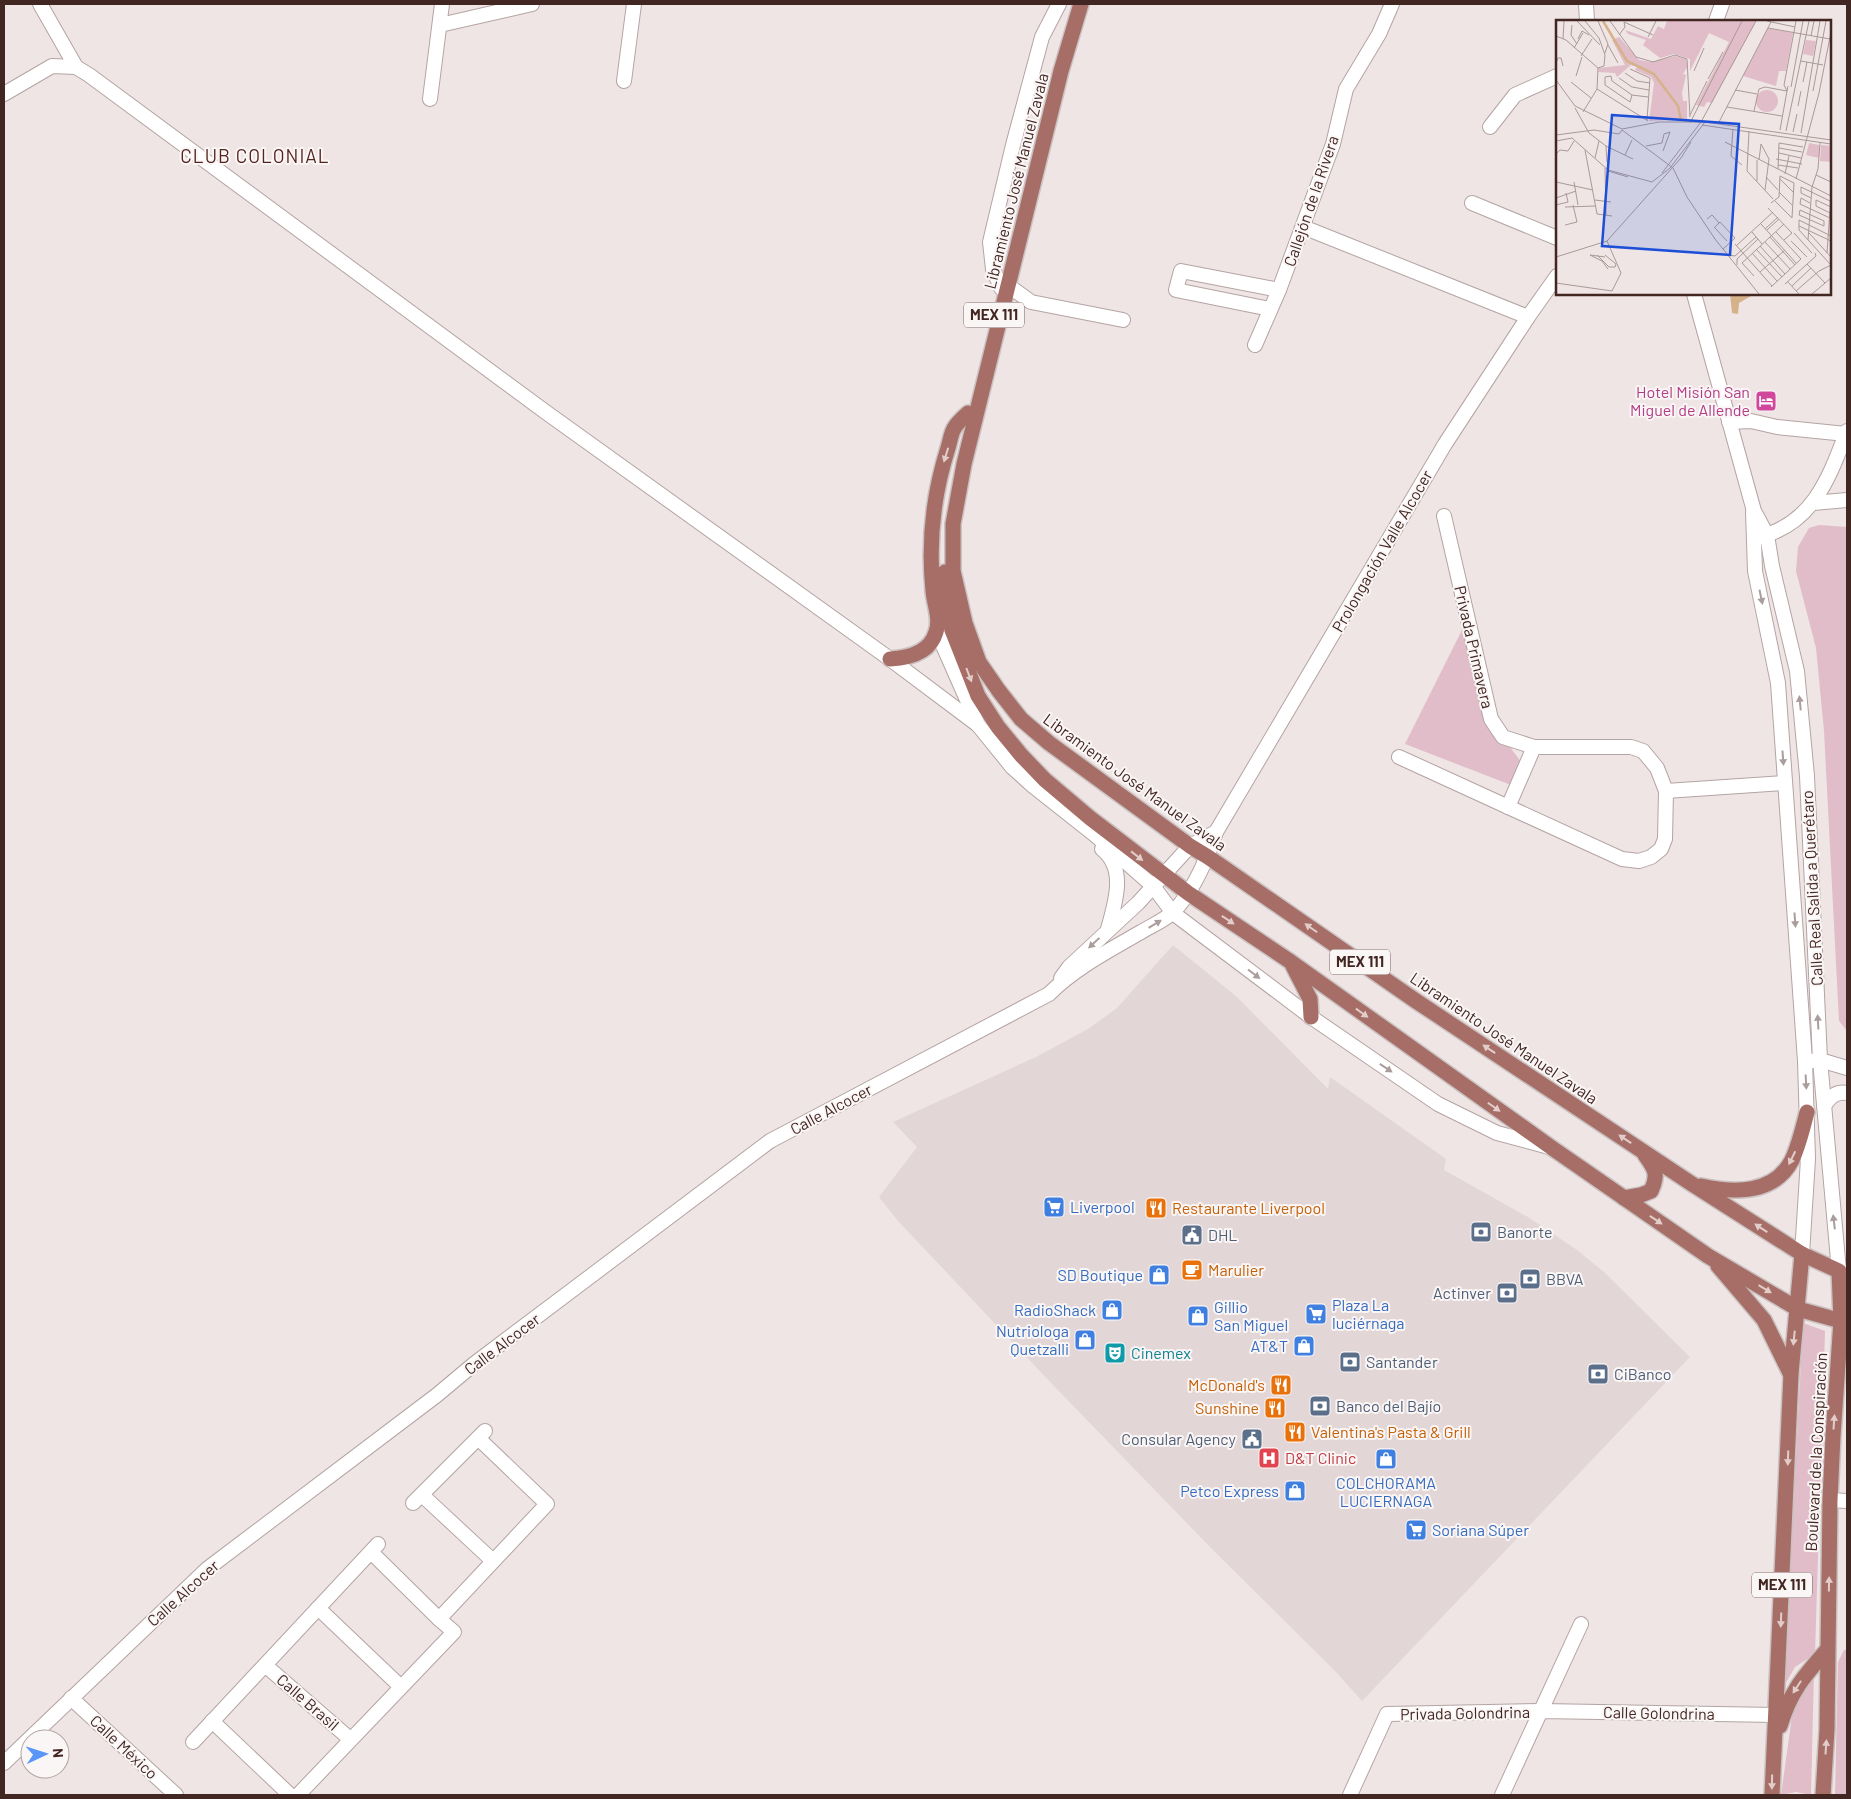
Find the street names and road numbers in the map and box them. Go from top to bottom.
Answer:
street label: Libramiento José Manuel Zavala [979,71,1052,291]
street label: Callejón de la Rivera [1279,133,1342,269]
road number: MEX 111 [964,302,1024,328]
street label: Prolongación Valle Alcocer [1327,466,1436,635]
street label: Privada Primavera [1451,584,1498,710]
street label: Libramiento José Manuel Zavala [1040,709,1231,854]
street label: Calle Real Salida a Querétaro [1797,790,1826,986]
road number: MEX 111 [1330,950,1390,974]
street label: Libramiento José Manuel Zavala [1407,968,1602,1107]
street label: Calle Alcocer [787,1079,875,1138]
street label: Calle Alcocer [460,1309,543,1378]
street label: Boulevard de la Conspiración [1801,1352,1830,1552]
street label: Calle Alcocer [143,1555,223,1630]
road number: MEX 111 [1752,1572,1812,1598]
street label: Calle Brasil [273,1669,343,1734]
street label: Privada Golondrina [1400,1702,1530,1723]
street label: Calle Golondrina [1603,1702,1715,1723]
street label: Calle México [87,1711,162,1783]

